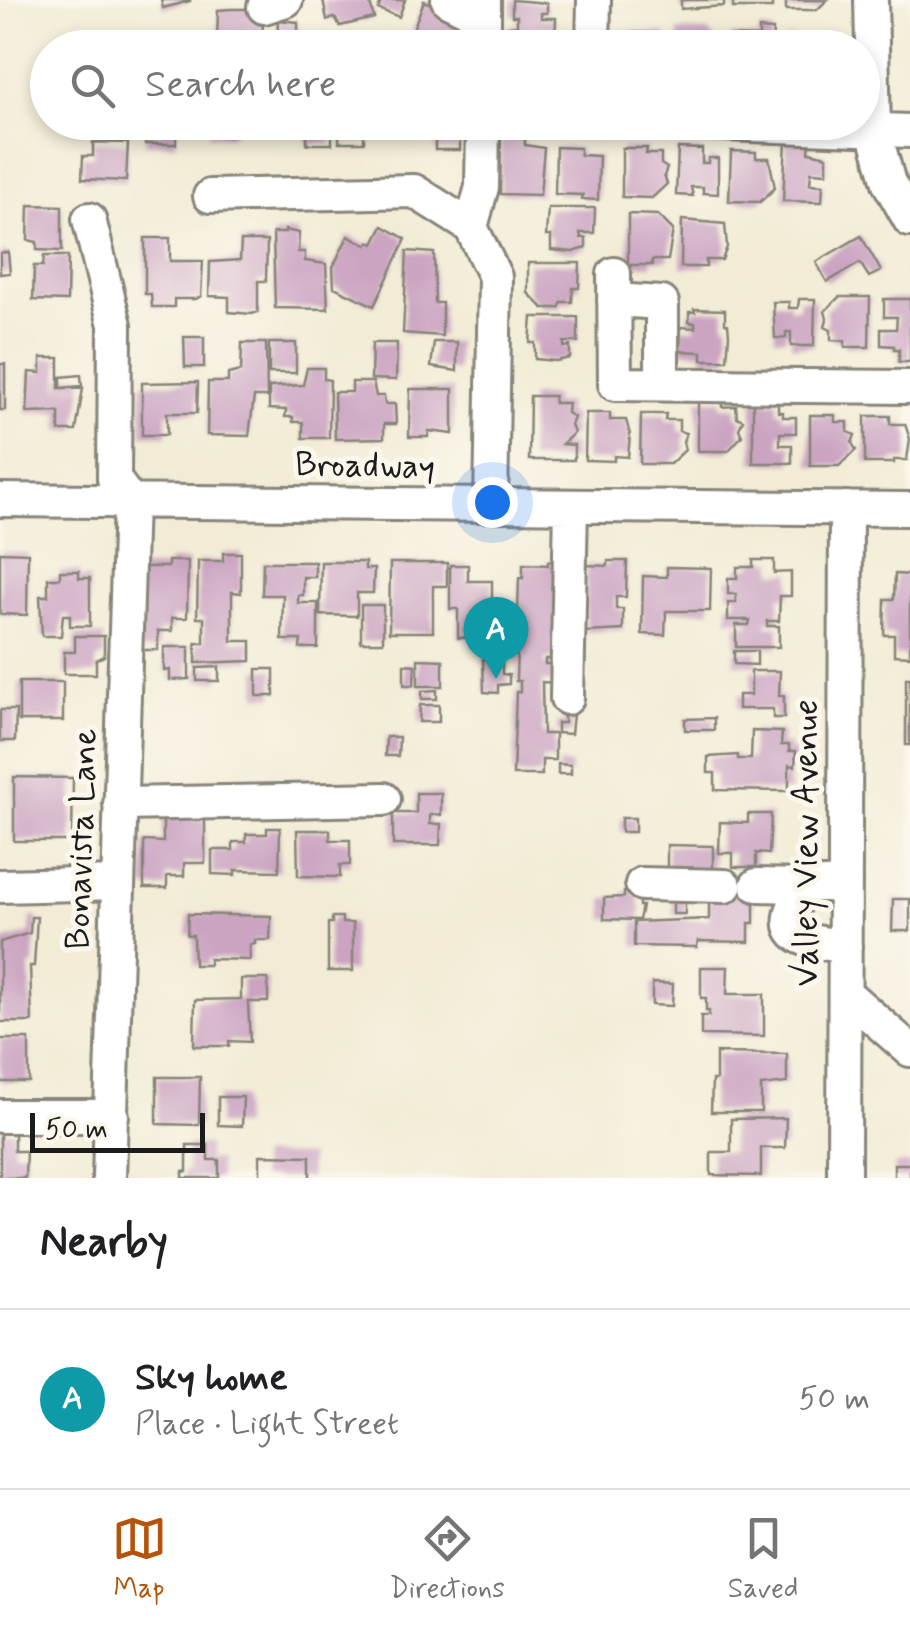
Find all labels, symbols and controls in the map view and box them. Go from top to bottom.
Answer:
search box [30,30,880,140]
icon: search [65,58,120,113]
text: Search here [145,61,336,110]
street label: Broadway [294,442,435,490]
your location [467,477,518,528]
pin: A [464,596,528,679]
street label: Valley View Avenue [784,699,830,987]
street label: Bonavista Lane [55,728,109,950]
scale bar [30,1108,205,1152]
text: 50 m [45,1112,108,1149]
text: Nearby [40,1216,168,1271]
text: Sky home [135,1354,288,1403]
text: A [62,1378,83,1420]
text: 50 m [798,1378,870,1420]
text: Place · Light Street [135,1403,399,1445]
tab: Map [112,1511,167,1608]
tab: Directions [390,1511,505,1608]
tab: Saved [728,1511,798,1608]

